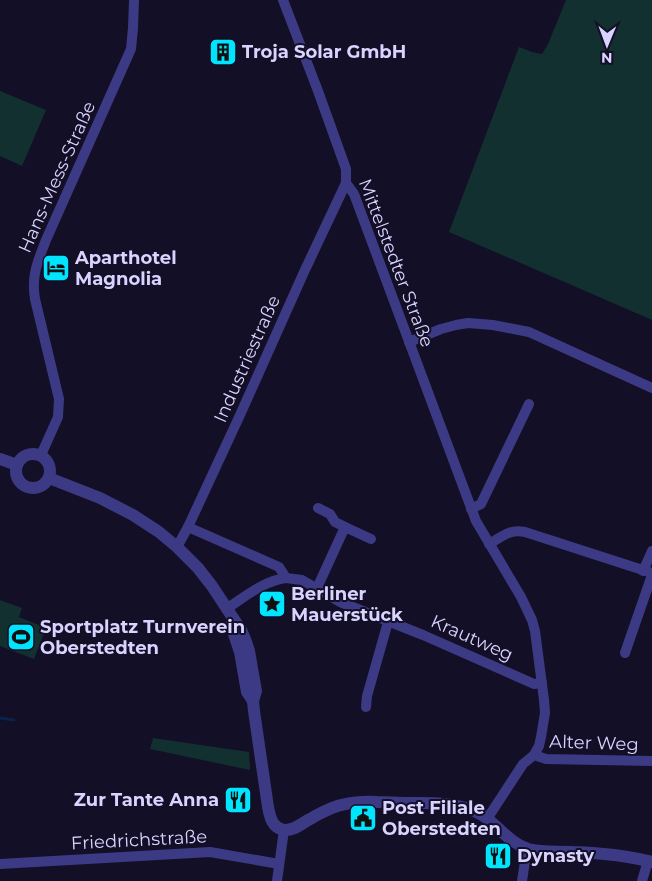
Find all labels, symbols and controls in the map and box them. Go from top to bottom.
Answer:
north arrow [582,20,632,70]
building icon: Troja Solar GmbH [208,37,238,67]
place label: Troja Solar GmbH [242,41,406,63]
text: N [601,49,613,67]
street label: Hans-Mess-Straße [14,98,100,256]
street label: Mittelstedter Straße [354,176,438,350]
place label: Aparthotel Magnolia [74,247,177,290]
hotel icon: Aparthotel Magnolia [41,253,71,283]
street label: Industriestraße [209,292,285,426]
place label: Berliner Mauerstück [291,583,403,626]
place icon: Berliner Mauerstück [257,589,287,619]
street label: Krautweg [427,610,517,666]
place label: Sportplatz Turnverein Oberstedten [40,616,245,659]
sports icon: Sportplatz Turnverein Oberstedten [6,622,36,652]
street label: Alter Weg [549,730,639,756]
restaurant icon: Zur Tante Anna [223,785,253,815]
place label: Zur Tante Anna [74,789,219,811]
place label: Post Filiale Oberstedten [382,797,501,840]
public building icon: Post Filiale Oberstedten [348,803,378,833]
street label: Friedrichstraße [70,825,208,855]
restaurant icon: Dynasty [483,841,513,871]
place label: Dynasty [517,845,594,867]

